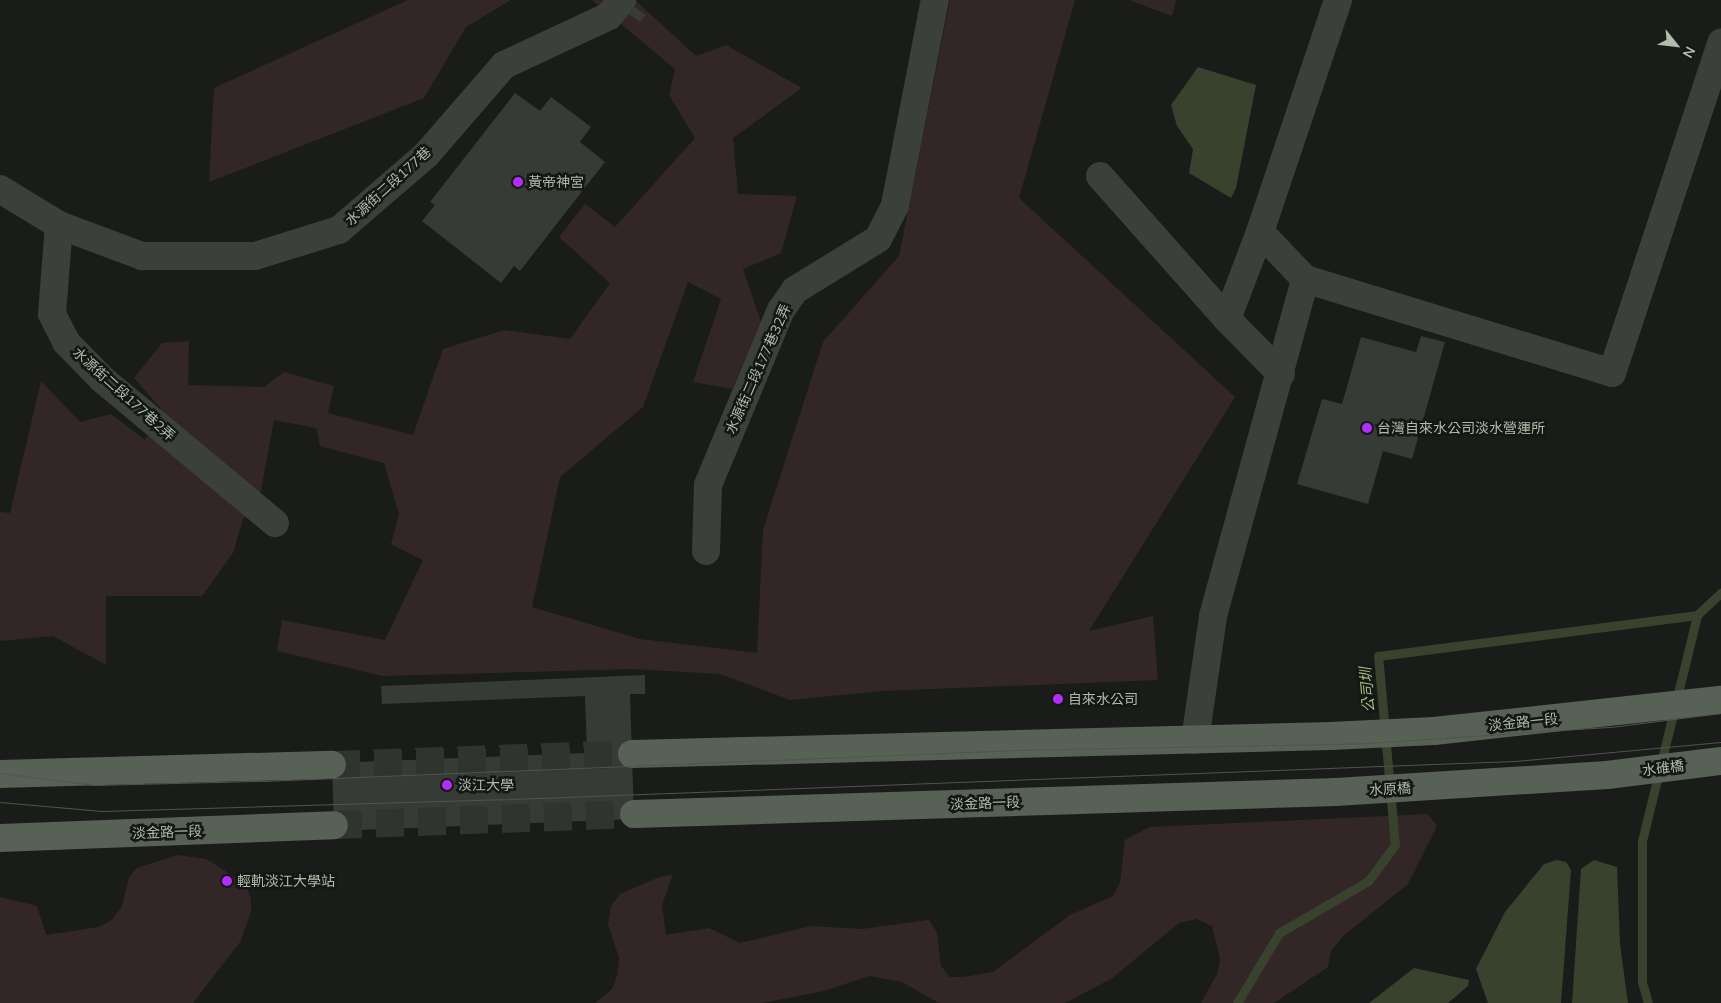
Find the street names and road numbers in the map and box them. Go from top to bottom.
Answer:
street label: 水源街二段177巷 [342,143,434,229]
street label: 水源街二段177巷32弄 [722,302,794,436]
street label: 水源街二段177巷2弄 [69,344,179,444]
street label: 淡金路一段 [1487,710,1559,734]
street label: 水碓橋 [1641,757,1685,779]
street label: 水原橋 [1369,780,1411,798]
street label: 淡金路一段 [950,793,1020,813]
street label: 淡金路一段 [132,822,202,842]

